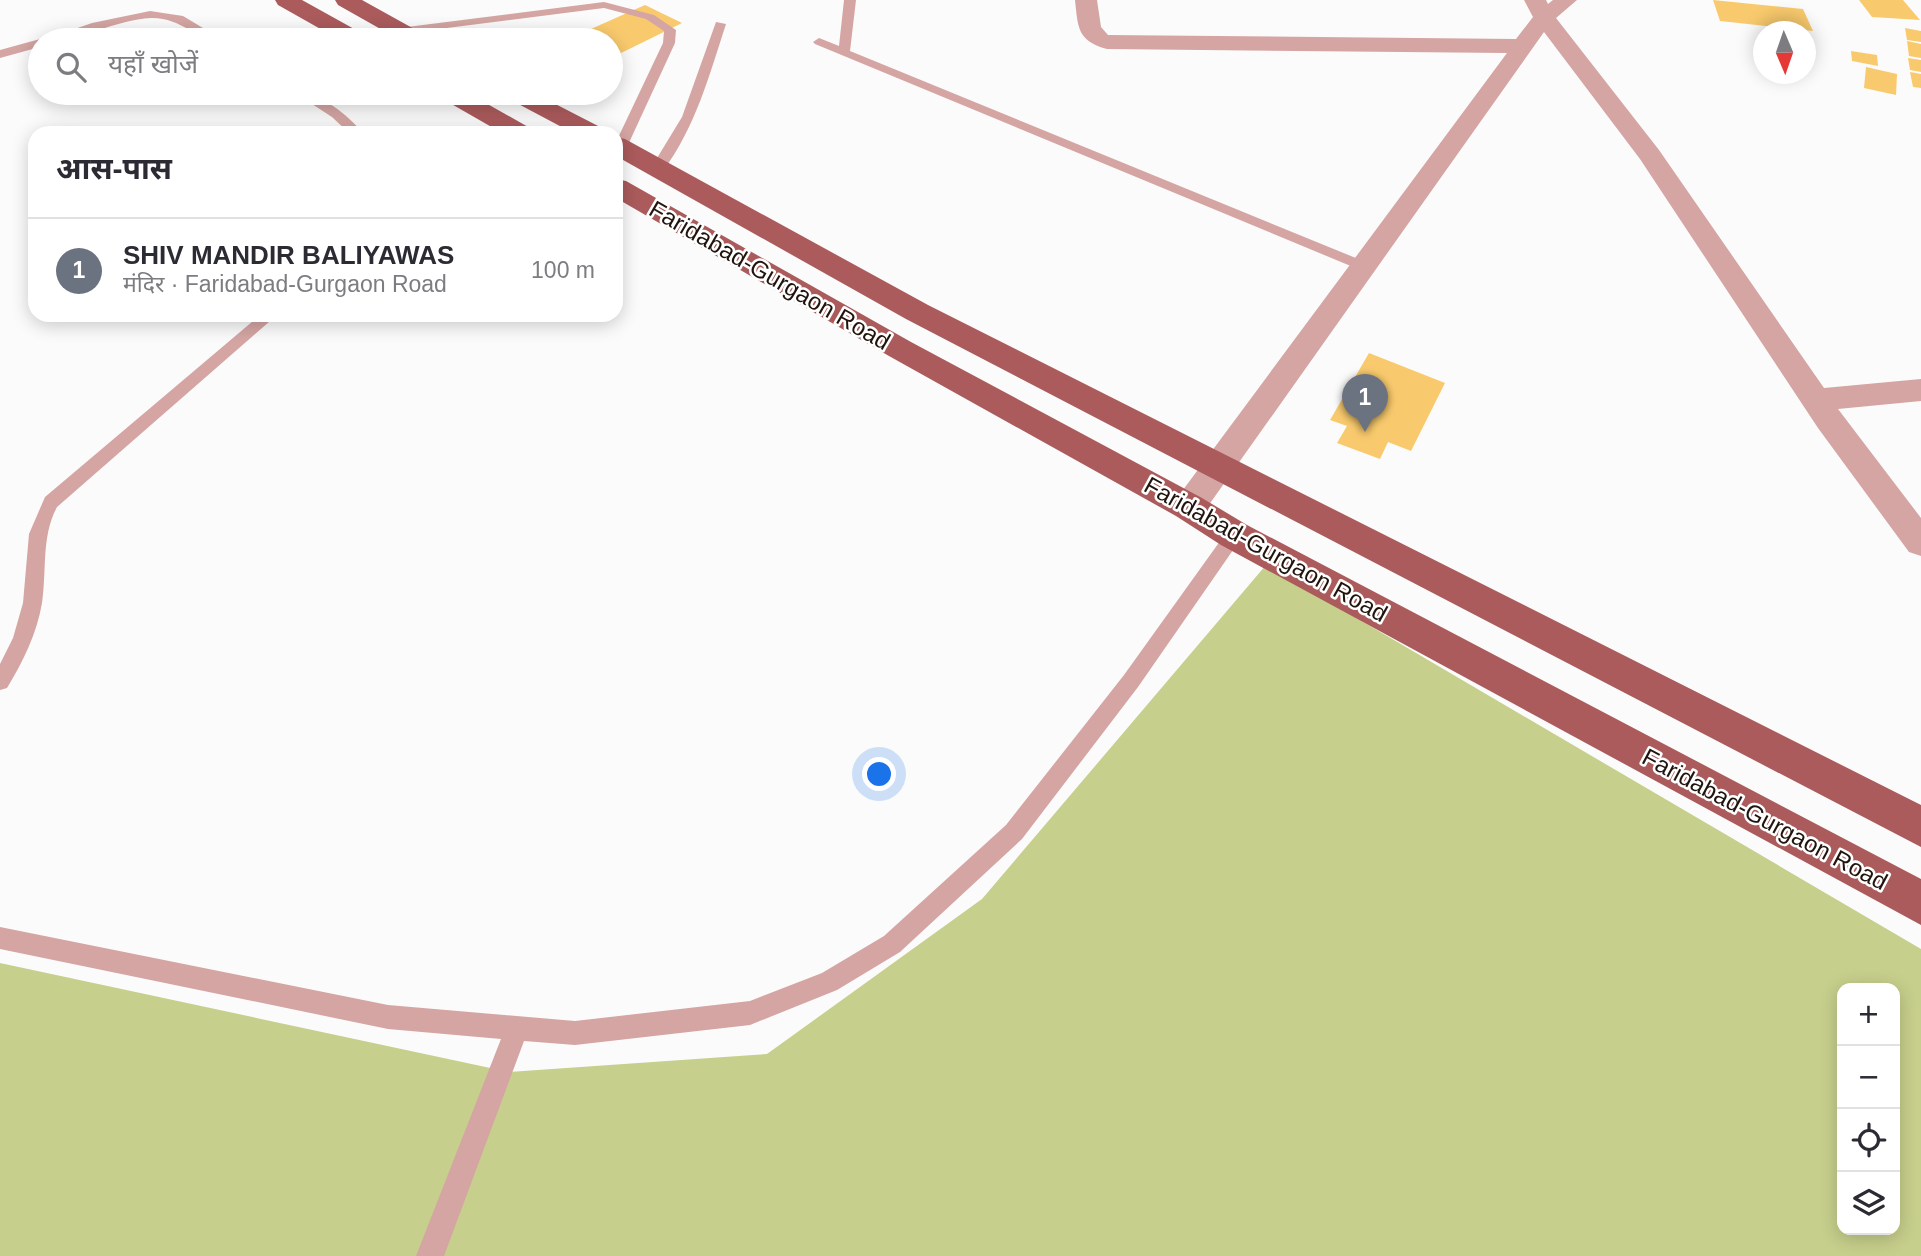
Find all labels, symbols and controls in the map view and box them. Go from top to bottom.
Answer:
north arrow [1753,21,1816,84]
search box [28,28,623,105]
icon: search [52,48,90,86]
text: यहाँ खोजें [108,49,198,79]
text: आस-पास [56,152,172,185]
street label: Faridabad-Gurgaon Road [645,195,895,355]
text: SHIV MANDIR BALIYAWAS [123,240,454,270]
text: 1 [73,257,85,283]
text: 100 m [531,257,595,283]
text: मंदिर · Faridabad-Gurgaon Road [123,271,447,297]
pin: 1 [1342,374,1388,432]
street label: Faridabad-Gurgaon Road [1140,471,1392,627]
street label: Faridabad-Gurgaon Road [1638,743,1892,895]
your location [862,757,896,791]
map controls [1837,983,1900,1235]
button: + [1837,983,1900,1046]
button: − [1837,1046,1900,1109]
button: locate [1837,1109,1900,1172]
button: layers [1837,1172,1900,1235]

